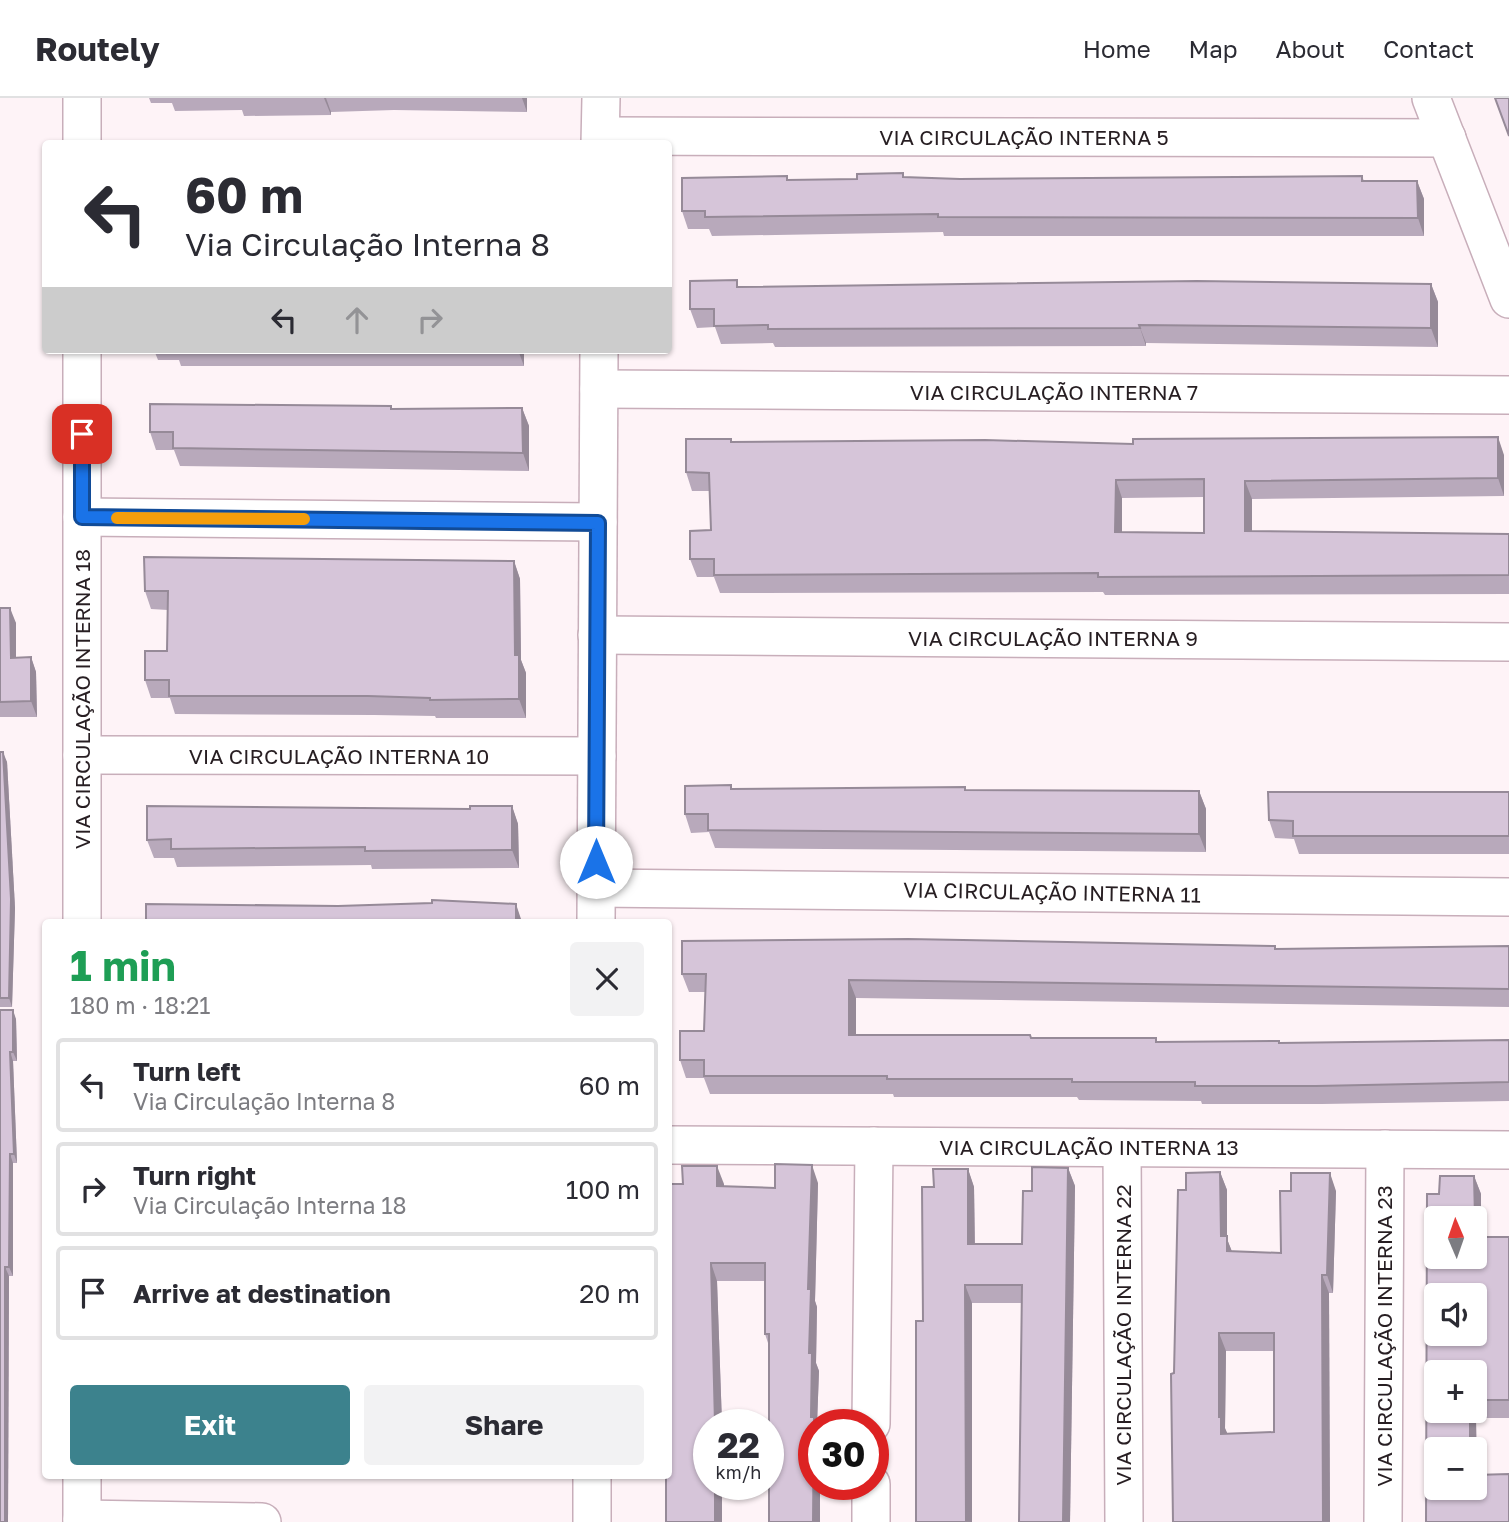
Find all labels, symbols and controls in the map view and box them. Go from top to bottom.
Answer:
text: Routely [35,29,160,68]
text: Home [1083,34,1151,63]
text: Map [1189,34,1238,63]
text: About [1276,34,1345,63]
text: Contact [1383,34,1474,63]
street label: VIA CIRCULAÇÃO INTERNA 5 [879,124,1169,150]
text: 60 m [185,165,303,224]
icon: left [70,168,161,259]
text: Via Circulação Interna 8 [185,225,550,263]
icon: left [265,301,303,339]
icon: ahead [338,301,376,339]
icon: right [411,301,449,339]
street label: VIA CIRCULAÇÃO INTERNA 7 [910,379,1198,405]
pin [52,404,112,464]
icon: arrive [63,415,101,453]
street label: VIA CIRCULAÇÃO INTERNA 18 [69,549,95,849]
street label: VIA CIRCULAÇÃO INTERNA 9 [908,625,1198,651]
street label: VIA CIRCULAÇÃO INTERNA 10 [189,743,489,769]
position arrow [559,825,633,899]
street label: VIA CIRCULAÇÃO INTERNA 11 [903,876,1201,908]
text: 1 min [70,940,176,990]
button: close [570,942,644,1016]
text: 180 m · 18:21 [70,991,211,1019]
text: Turn left [133,1056,241,1087]
icon: left [74,1066,112,1104]
text: 60 m [579,1070,640,1101]
text: Via Circulação Interna 8 [133,1087,395,1115]
street label: VIA CIRCULAÇÃO INTERNA 13 [939,1134,1239,1160]
text: Turn right [133,1160,256,1191]
icon: right [74,1170,112,1208]
text: 100 m [566,1174,640,1205]
street label: VIA CIRCULAÇÃO INTERNA 22 [1110,1184,1136,1486]
street label: VIA CIRCULAÇÃO INTERNA 23 [1371,1185,1397,1487]
text: Via Circulação Interna 18 [133,1191,406,1219]
north arrow [1424,1206,1488,1269]
map controls [1424,1206,1487,1500]
icon: arrive [74,1274,112,1312]
text: Arrive at destination [133,1278,391,1309]
text: 20 m [579,1278,640,1309]
button: sound [1424,1283,1487,1346]
button: + [1424,1360,1487,1423]
button: Exit [70,1385,350,1465]
button: Share [364,1385,644,1465]
speed limit sign: 30 [798,1409,889,1500]
text: 22 [717,1424,760,1466]
button: − [1424,1437,1487,1500]
text: km/h [716,1461,761,1483]

